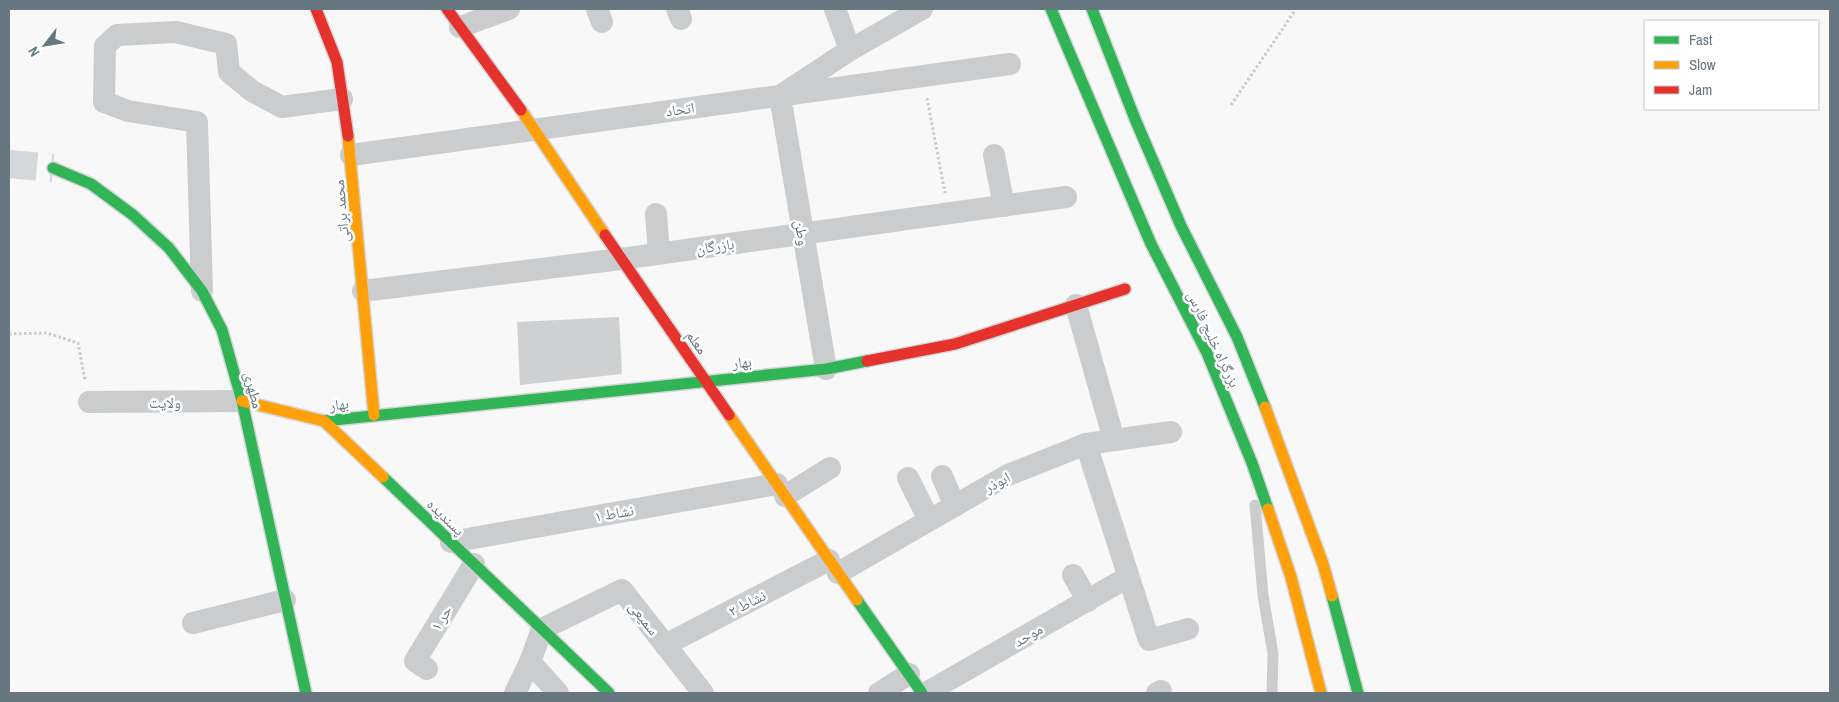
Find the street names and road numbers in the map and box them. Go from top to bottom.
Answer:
street label: اتحاد [664,97,696,121]
street label: محمد براتی [328,179,354,243]
street label: وطن [790,219,814,247]
street label: بازرگان [695,233,735,259]
street label: بزرگراه خلیج فارس [1182,287,1246,391]
street label: معلم [681,326,713,358]
street label: بهار [730,351,753,373]
street label: مطهری [239,369,269,411]
street label: ولایت [149,392,181,413]
street label: بهار [327,392,350,416]
street label: ابوذر [979,466,1014,498]
street label: پسندیده [423,494,469,540]
street label: نشاط ۱ [593,499,635,527]
street label: نشاط ۲ [725,585,769,621]
street label: سمیعی [624,597,664,640]
street label: حر ۱ [425,601,457,634]
street label: موحد [1010,618,1047,652]

